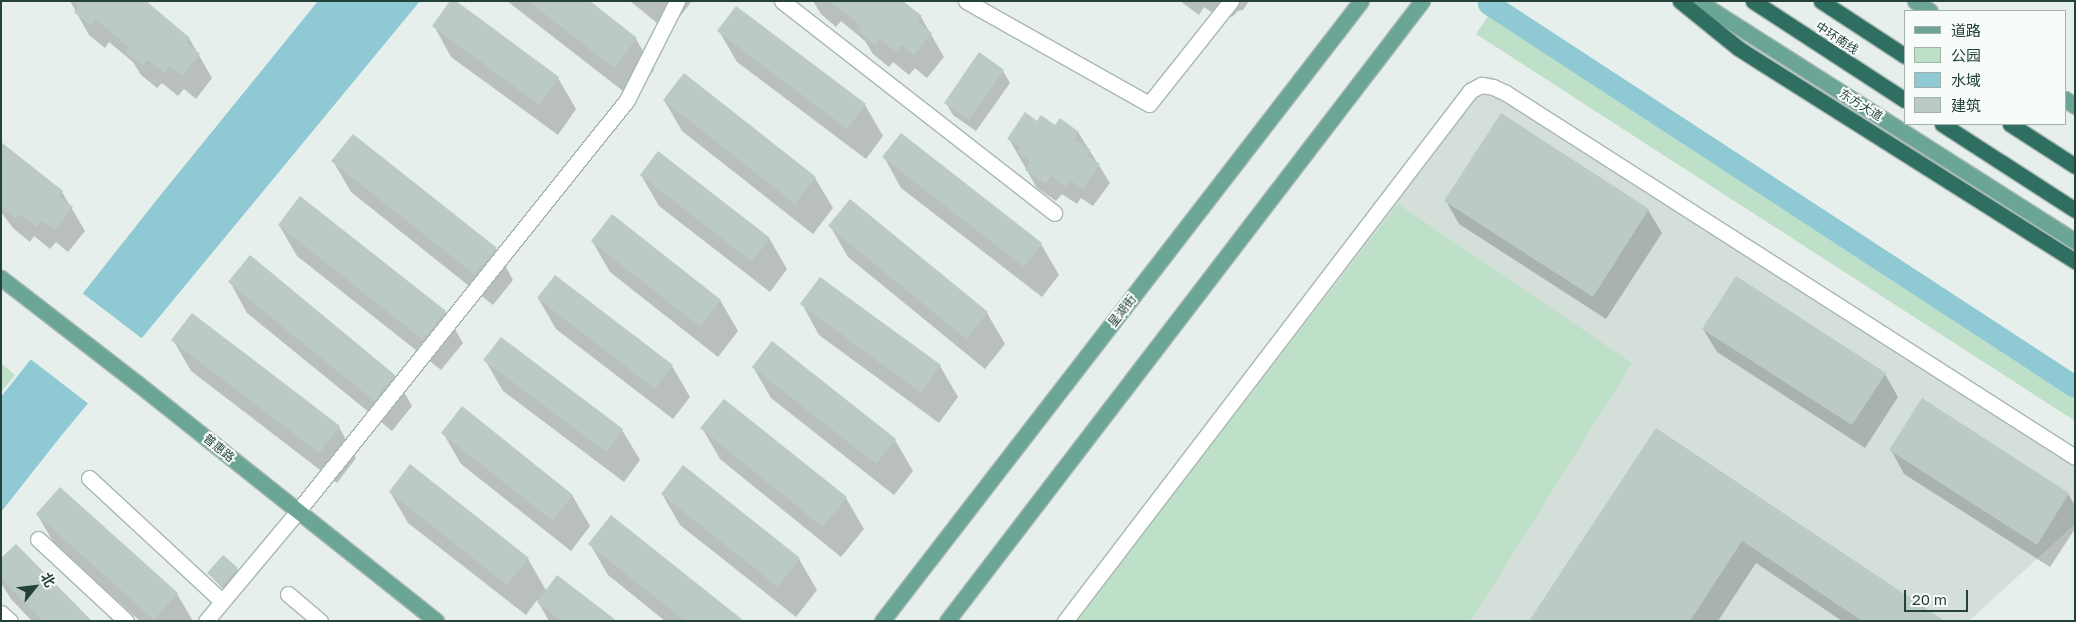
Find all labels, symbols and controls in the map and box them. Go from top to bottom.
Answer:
legend [1904,10,2066,125]
street label: 中环南线 [1813,19,1861,57]
text: 道路 [1951,21,1981,39]
text: 公园 [1951,46,1981,64]
text: 水域 [1951,71,1981,89]
street label: 东方大道 [1837,86,1885,124]
text: 建筑 [1951,96,1981,114]
street label: 星湖街 [1105,292,1139,330]
street label: 普惠路 [200,431,238,465]
north arrow [10,562,60,612]
text: 北 [38,569,59,590]
scale bar [1906,580,1970,612]
text: 20 m [1912,590,1947,608]

